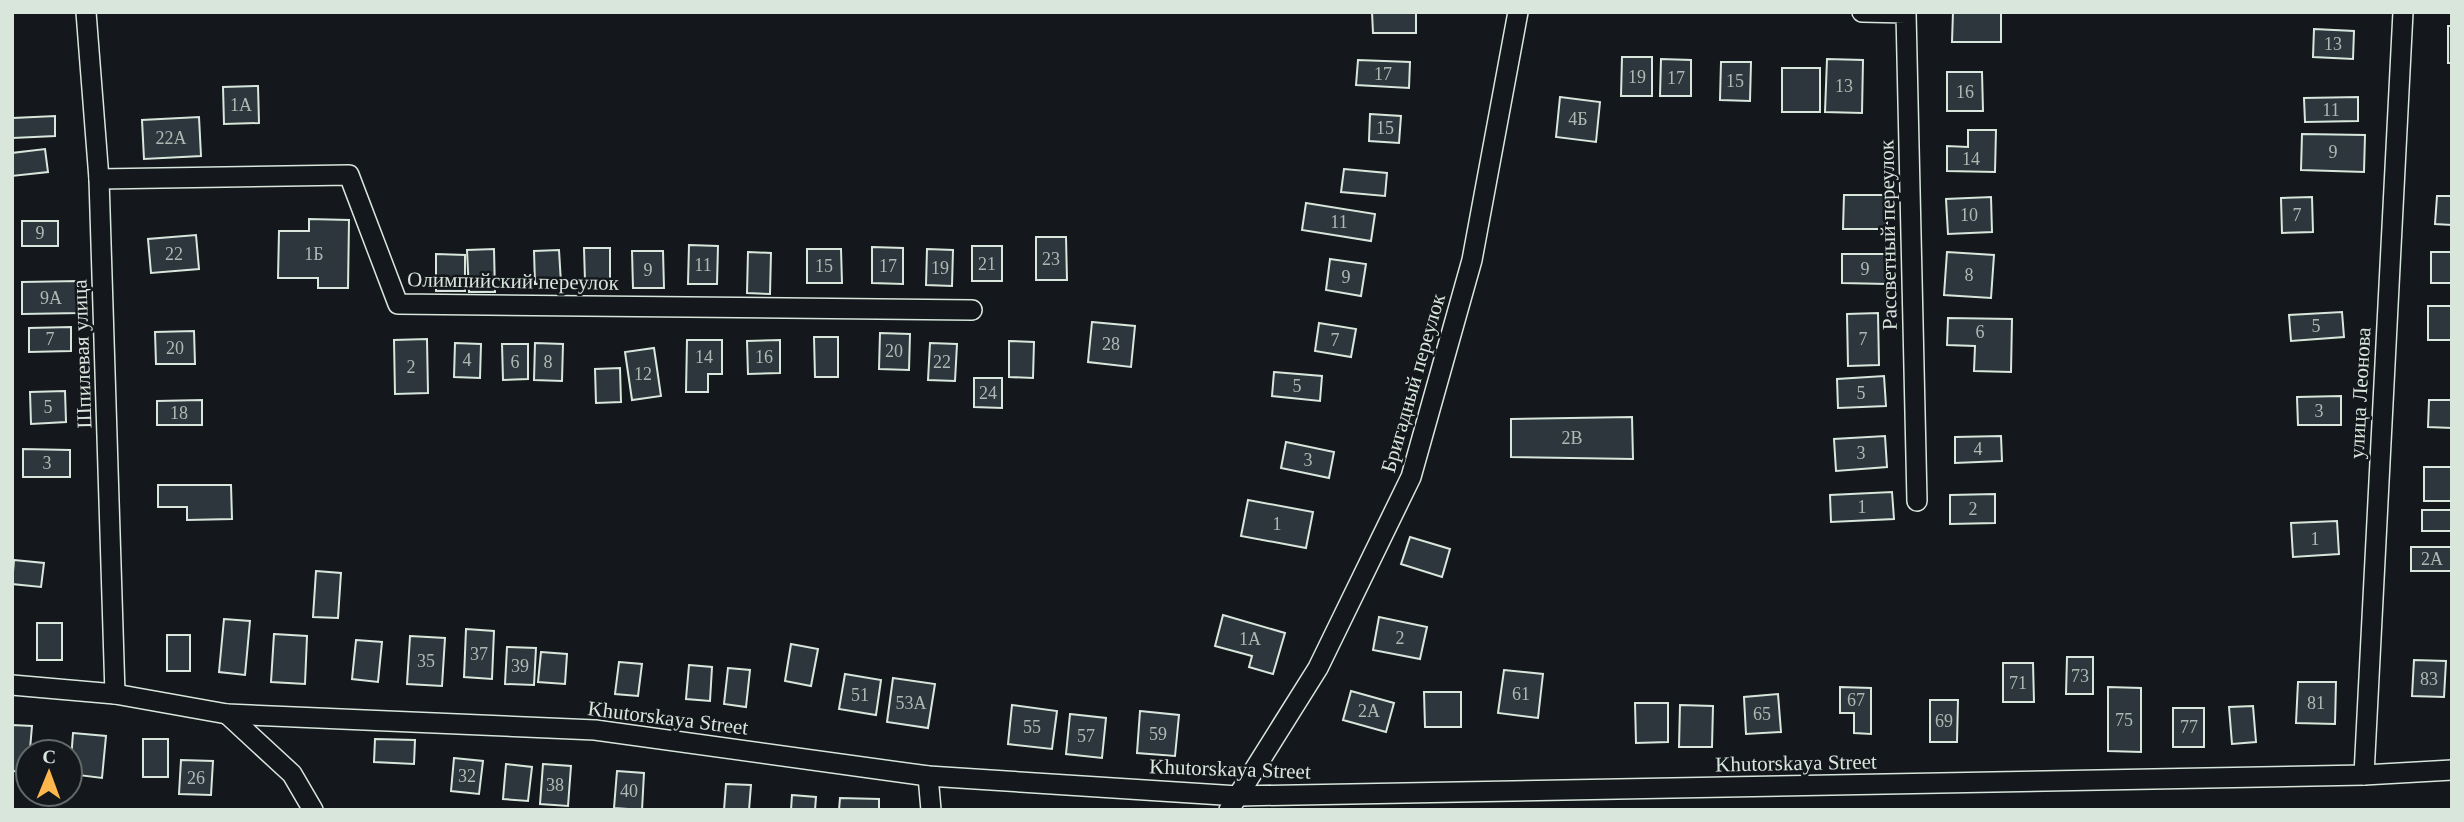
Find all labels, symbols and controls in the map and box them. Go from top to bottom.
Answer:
house number: 13 [2324,34,2342,54]
house number: 17 [1374,64,1392,84]
house number: 19 [1628,67,1646,87]
house number: 17 [1667,68,1685,88]
house number: 15 [1726,71,1744,91]
house number: 13 [1835,76,1853,96]
house number: 16 [1956,82,1974,102]
house number: 1А [230,95,252,115]
house number: 11 [2322,100,2340,120]
house number: 4Б [1568,109,1588,129]
house number: 15 [1376,118,1394,138]
house number: 22А [156,128,187,148]
street label: Рассветный переулок [1874,139,1902,330]
house number: 9 [2329,142,2338,162]
house number: 14 [1962,149,1980,169]
house number: 10 [1960,205,1978,225]
house number: 7 [2293,205,2302,225]
house number: 11 [1330,212,1348,232]
house number: 9 [36,223,45,243]
house number: 22 [165,244,183,264]
house number: 1Б [304,244,324,264]
house number: 23 [1042,249,1060,269]
house number: 21 [978,254,996,274]
house number: 11 [694,255,712,275]
house number: 15 [815,256,833,276]
house number: 17 [879,256,897,276]
house number: 19 [931,258,949,278]
house number: 9 [1861,259,1870,279]
house number: 9 [644,260,653,280]
house number: 8 [1965,265,1974,285]
street label: Олимпийский переулок [407,267,620,295]
house number: 9 [1342,267,1351,287]
street label: Шпилевая улица [67,278,97,429]
house number: 9А [40,288,62,308]
street label: Бригадный переулок [1376,290,1450,475]
house number: 5 [2312,316,2321,336]
house number: 6 [1976,322,1985,342]
street label: улица Леонова [2345,326,2375,459]
house number: 7 [46,329,55,349]
house number: 7 [1859,329,1868,349]
house number: 7 [1331,330,1340,350]
house number: 28 [1102,334,1120,354]
house number: 20 [166,338,184,358]
house number: 20 [885,341,903,361]
house number: 14 [695,347,713,367]
house number: 16 [755,347,773,367]
house number: 4 [463,350,472,370]
house number: 6 [511,352,520,372]
house number: 8 [544,352,553,372]
house number: 22 [933,352,951,372]
house number: 2 [407,357,416,377]
house number: 12 [634,364,652,384]
house number: 5 [1293,376,1302,396]
house number: 24 [979,383,997,403]
house number: 5 [1857,383,1866,403]
house number: 5 [44,397,53,417]
house number: 3 [2315,401,2324,421]
house number: 18 [170,403,188,423]
house number: 2В [1561,428,1583,448]
house number: 4 [1974,439,1983,459]
house number: 3 [1857,443,1866,463]
house number: 3 [1304,450,1313,470]
house number: 3 [43,453,52,473]
house number: 1 [1858,497,1867,517]
house number: 2 [1969,499,1978,519]
house number: 1 [1273,514,1282,534]
house number: 1 [2311,529,2320,549]
house number: 2А [2421,549,2443,569]
house number: 2 [1396,628,1405,648]
house number: 1А [1239,629,1261,649]
house number: 37 [470,644,488,664]
house number: 35 [417,651,435,671]
house number: 39 [511,656,529,676]
house number: 73 [2071,666,2089,686]
house number: 83 [2420,669,2438,689]
house number: 71 [2009,673,2027,693]
house number: 61 [1512,684,1530,704]
house number: 51 [851,685,869,705]
house number: 67 [1847,690,1865,710]
house number: 53А [896,693,927,713]
house number: 81 [2307,693,2325,713]
street label: Khutorskaya Street [586,696,750,740]
house number: 2А [1358,701,1380,721]
house number: 65 [1753,704,1771,724]
house number: 75 [2115,710,2133,730]
house number: 69 [1935,711,1953,731]
house number: 55 [1023,717,1041,737]
house number: 77 [2180,717,2198,737]
house number: 59 [1149,724,1167,744]
house number: 57 [1077,726,1095,746]
north arrow [14,738,84,808]
text: С [42,746,56,767]
street label: Khutorskaya Street [1715,750,1877,776]
street label: Khutorskaya Street [1149,754,1311,784]
house number: 32 [458,766,476,786]
house number: 26 [187,768,205,788]
house number: 38 [546,775,564,795]
house number: 40 [620,781,638,801]

